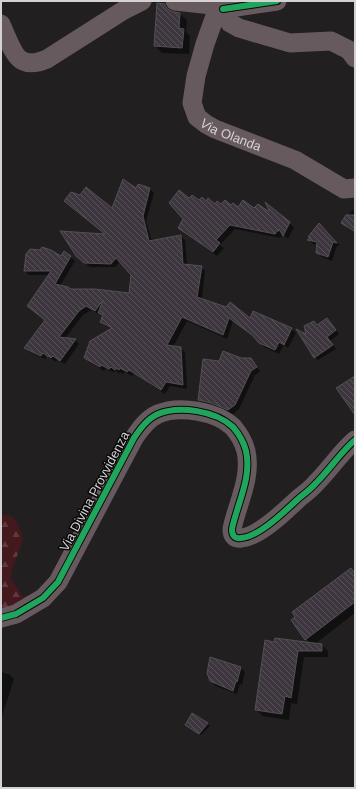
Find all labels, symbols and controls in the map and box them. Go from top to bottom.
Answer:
street label: Via Olanda [197,116,264,154]
street label: Via Divina Provvidenza [56,428,133,554]

